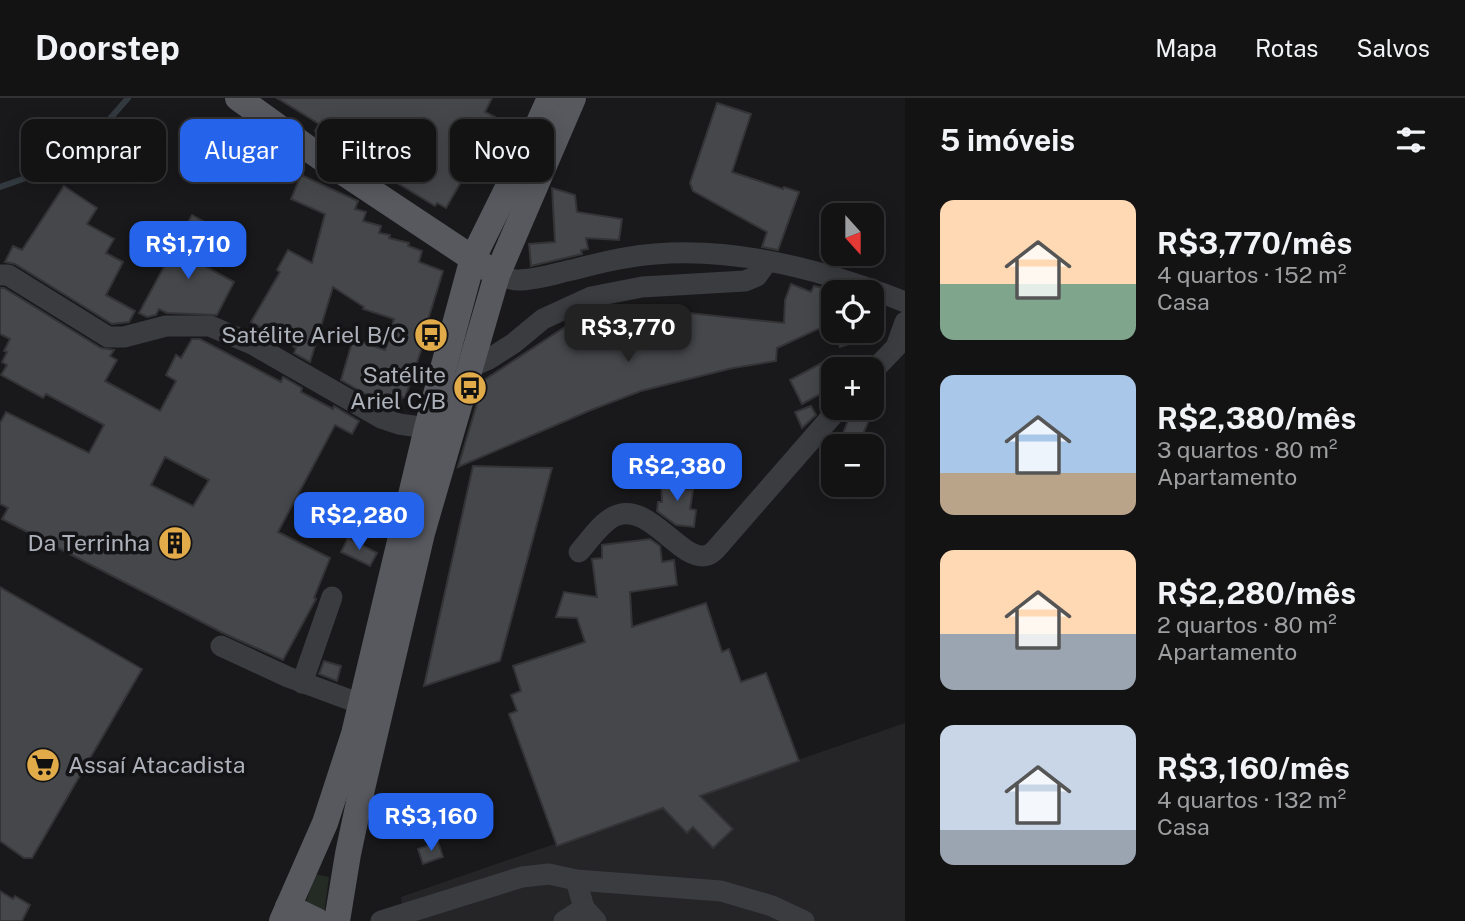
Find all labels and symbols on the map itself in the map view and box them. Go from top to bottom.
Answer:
north arrow [821,203,884,266]
pin: R$1,710 [123,222,253,281]
pin: R$3,770 [563,304,693,364]
bus stop icon: Satélite Ariel B/C [412,316,450,354]
place label: Satélite Ariel B/C [221,321,406,348]
place label: Satélite Ariel C/B [350,361,446,414]
bus stop icon: Satélite Ariel C/B [451,369,489,407]
pin: R$2,380 [612,444,742,503]
pin: R$2,280 [294,492,424,552]
building icon: Da Terrinha [156,524,194,562]
place label: Da Terrinha [28,529,150,556]
supermarket icon: Assaí Atacadista [24,746,62,784]
place label: Assaí Atacadista [68,751,245,778]
pin: R$3,160 [366,794,496,853]

